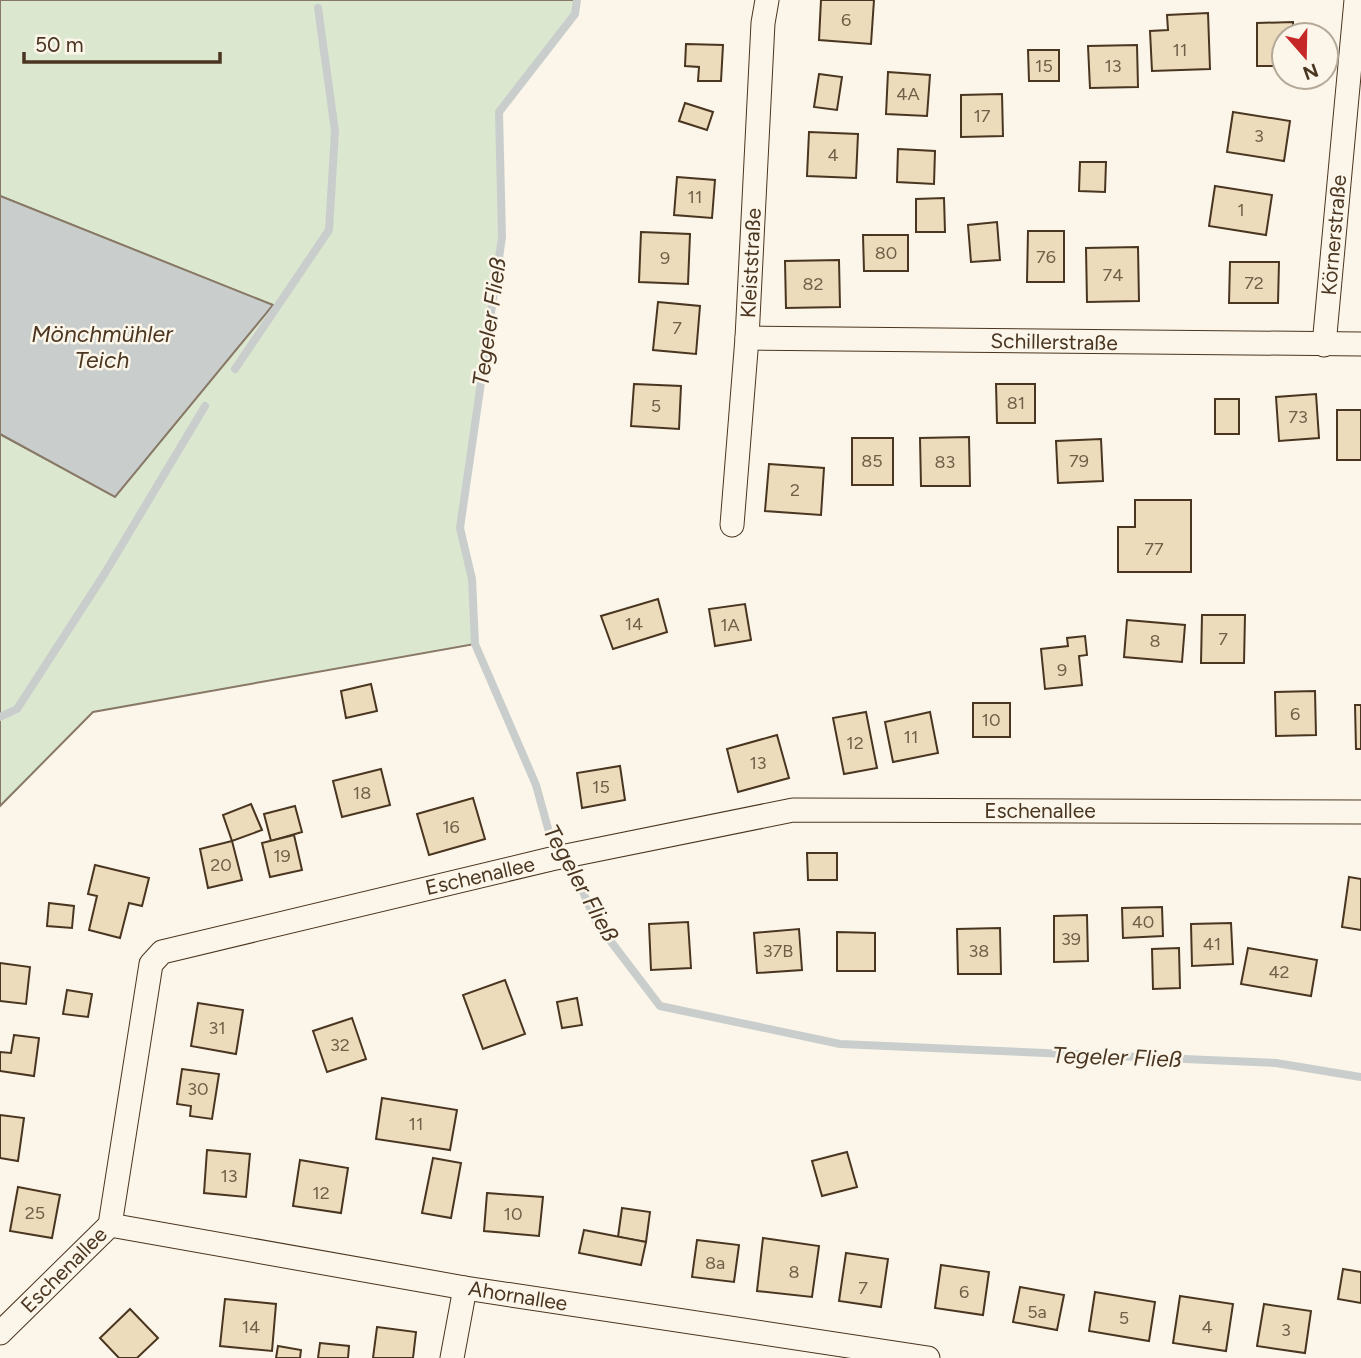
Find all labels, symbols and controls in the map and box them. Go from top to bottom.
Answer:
house number: 6 [841,9,851,31]
scale bar [24,21,220,65]
north arrow [1270,21,1340,91]
text: 50 m [35,32,84,57]
house number: 11 [1173,39,1187,61]
house number: 15 [1035,55,1053,77]
house number: 13 [1104,55,1122,77]
text: N [1300,58,1321,85]
house number: 4A [896,83,920,105]
house number: 17 [973,105,991,127]
house number: 3 [1254,125,1264,147]
house number: 4 [827,144,839,166]
street label: Körnerstraße [1316,174,1351,296]
house number: 11 [688,186,702,208]
house number: 1 [1237,199,1245,221]
street label: Kleiststraße [735,207,766,319]
house number: 80 [875,242,897,264]
house number: 76 [1036,246,1056,268]
house number: 9 [660,247,670,269]
water label: Tegeler Fließ [466,256,512,388]
house number: 74 [1103,264,1123,286]
house number: 72 [1244,272,1264,294]
house number: 82 [802,273,824,295]
house number: 7 [672,317,682,339]
water label: Mönchmühler Teich [31,320,174,374]
street label: Schillerstraße [990,328,1118,355]
house number: 81 [1007,392,1025,414]
house number: 5 [651,395,661,417]
house number: 73 [1288,406,1308,428]
house number: 85 [861,450,883,472]
house number: 79 [1069,450,1089,472]
house number: 83 [935,451,955,473]
house number: 2 [790,479,800,501]
house number: 77 [1144,538,1164,560]
house number: 14 [625,613,643,635]
house number: 1A [720,614,740,636]
house number: 7 [1218,628,1228,650]
house number: 8 [1149,630,1161,652]
house number: 9 [1057,659,1067,681]
house number: 6 [1290,703,1300,725]
house number: 10 [982,709,1000,731]
house number: 11 [904,726,918,748]
house number: 12 [846,732,864,754]
house number: 13 [749,752,767,774]
house number: 15 [592,776,610,798]
house number: 18 [353,782,371,804]
street label: Eschenallee [984,798,1096,823]
house number: 16 [442,816,460,838]
water label: Tegeler Fließ [537,820,625,946]
house number: 19 [273,845,291,867]
street label: Eschenallee [423,851,537,900]
house number: 20 [210,854,232,876]
house number: 40 [1132,911,1154,933]
house number: 39 [1061,928,1081,950]
house number: 41 [1203,933,1221,955]
house number: 37B [763,940,793,962]
house number: 38 [969,940,989,962]
house number: 42 [1268,961,1290,983]
house number: 31 [208,1017,226,1039]
house number: 32 [330,1034,350,1056]
water label: Tegeler Fließ [1052,1041,1182,1073]
house number: 30 [187,1078,209,1100]
house number: 11 [409,1113,423,1135]
house number: 13 [220,1165,238,1187]
house number: 12 [312,1182,330,1204]
house number: 25 [25,1202,45,1224]
house number: 10 [504,1203,522,1225]
street label: Eschenallee [15,1221,112,1318]
house number: 8a [705,1252,725,1274]
house number: 8 [788,1261,800,1283]
street label: Ahornallee [467,1275,569,1316]
house number: 7 [858,1277,868,1299]
house number: 6 [959,1281,969,1303]
house number: 5a [1027,1301,1047,1323]
house number: 5 [1119,1307,1129,1329]
house number: 14 [242,1316,260,1338]
house number: 4 [1201,1316,1213,1338]
house number: 3 [1281,1319,1291,1341]

